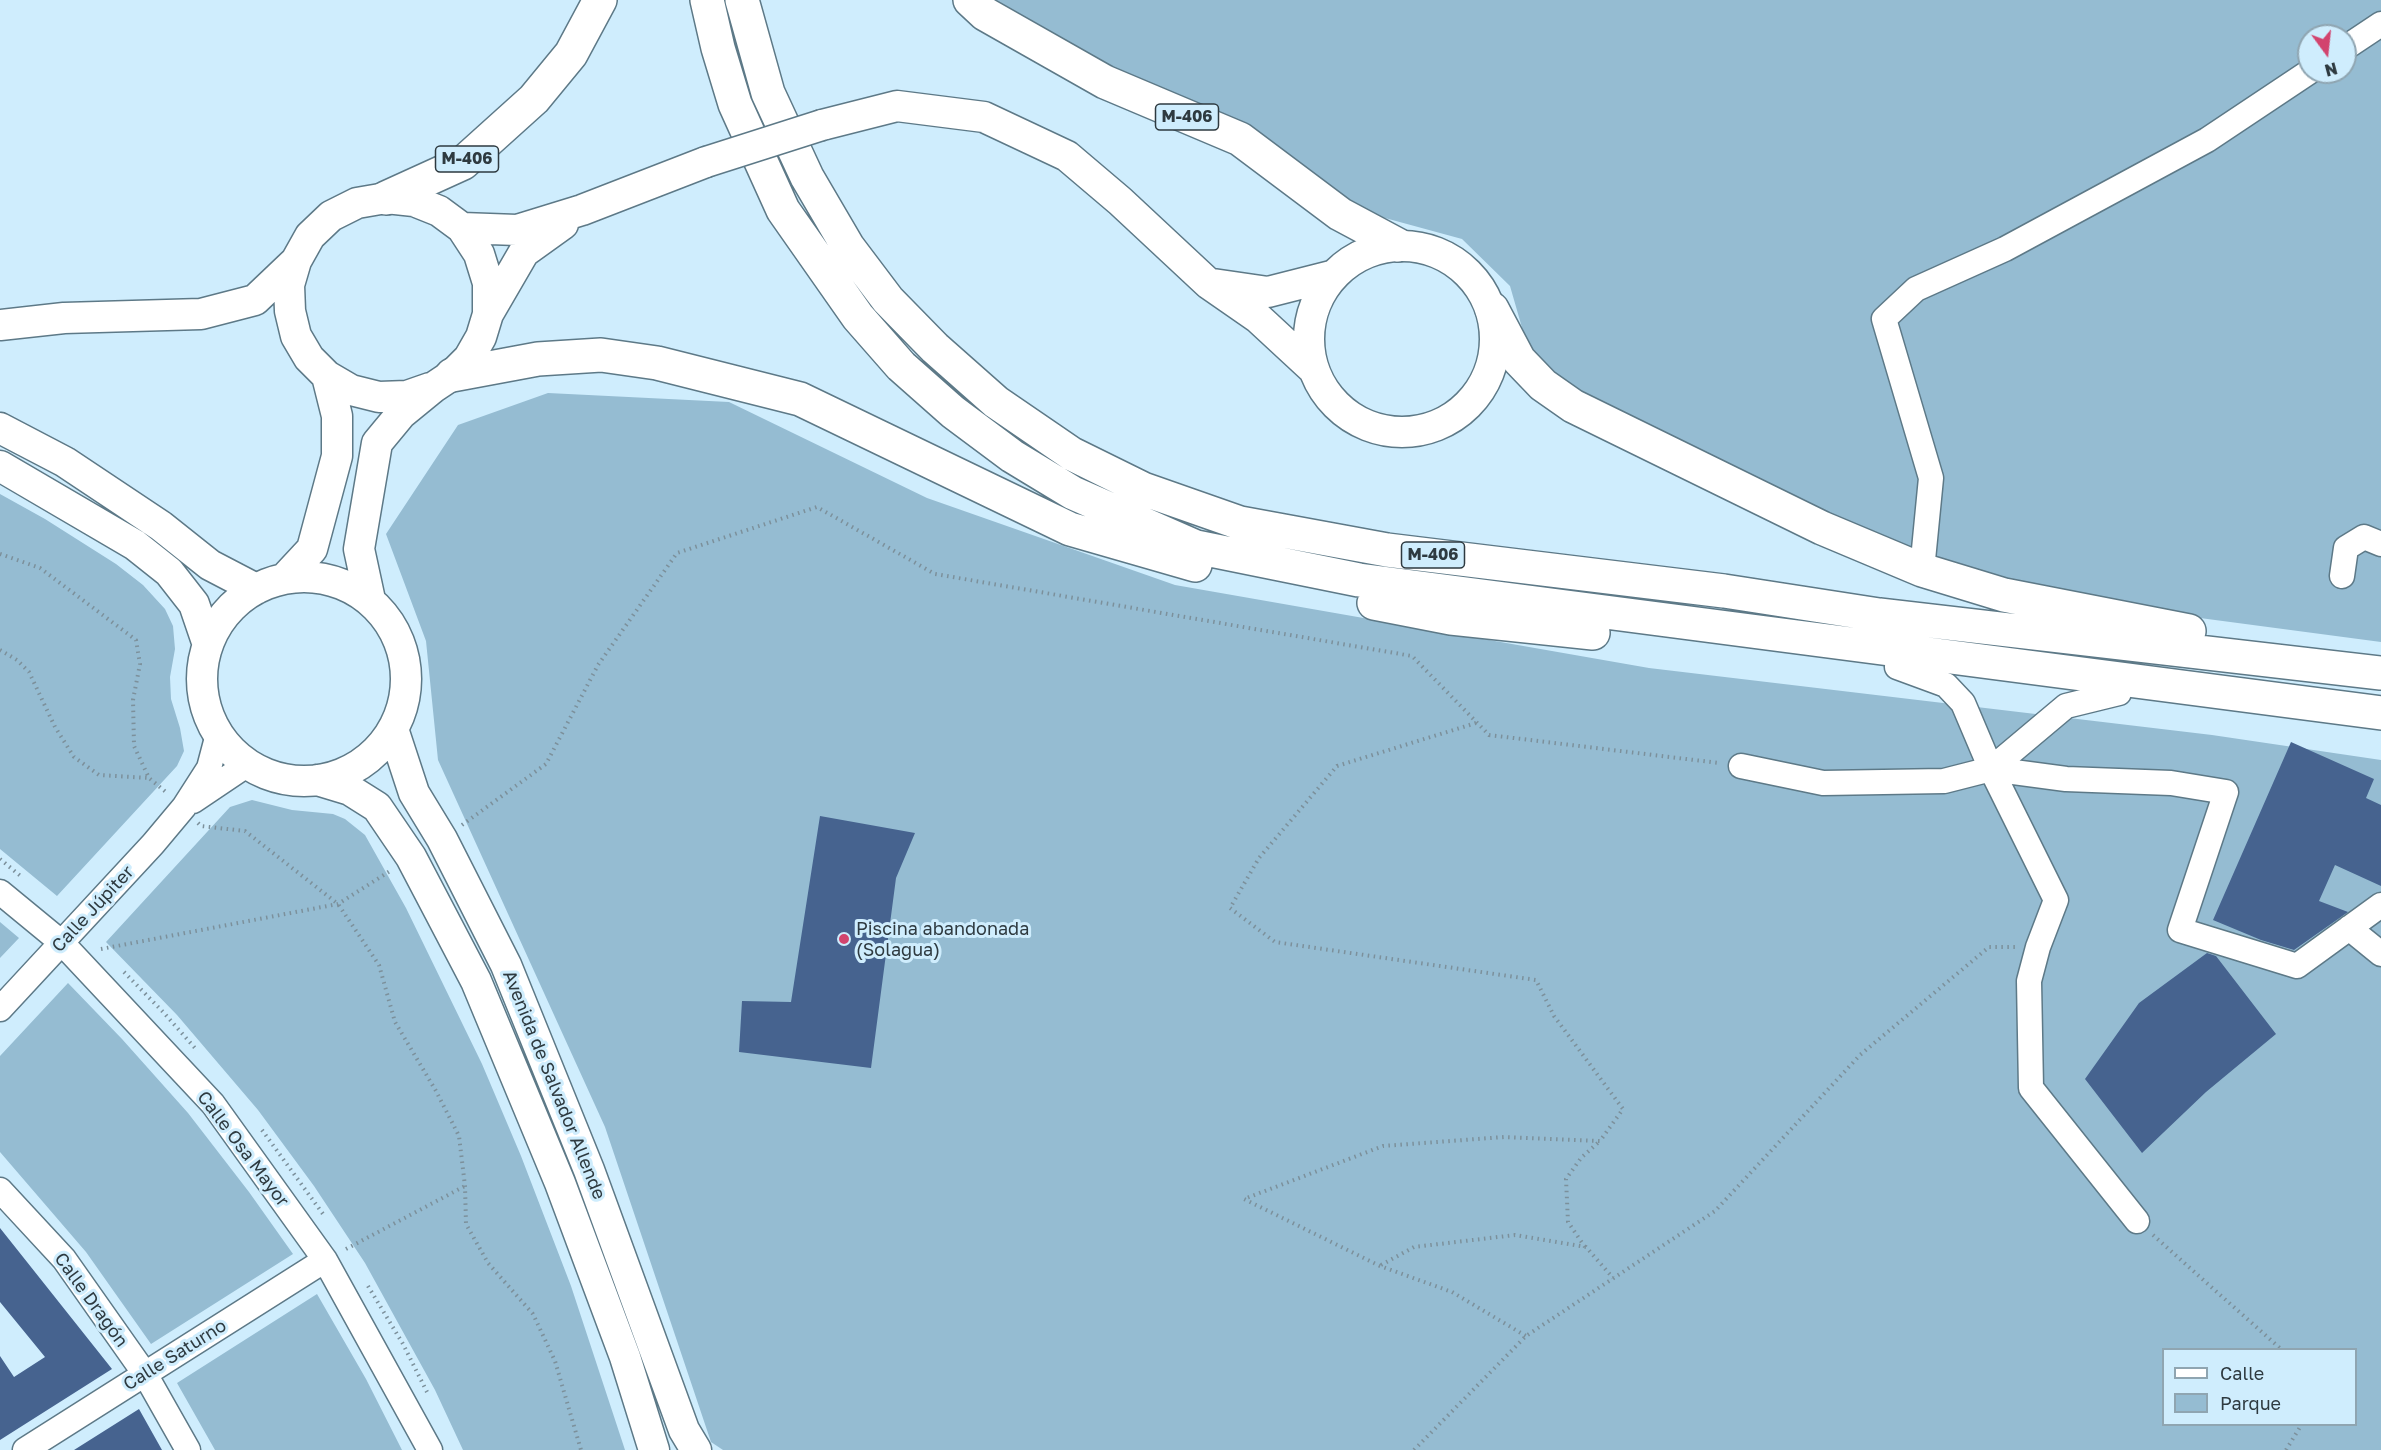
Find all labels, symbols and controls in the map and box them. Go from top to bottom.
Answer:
north arrow [2297,24,2357,84]
text: N [2323,58,2340,81]
road number: M-406 [1156,104,1218,130]
road number: M-406 [436,146,498,172]
road number: M-406 [1402,542,1464,568]
street label: Calle Júpiter [48,861,138,957]
place label: Piscina abandonada (Solagua) [856,918,1029,960]
marker: Piscina abandonada (Solagua) [837,932,851,946]
street label: Avenida de Salvador Allende [498,967,610,1203]
street label: Calle Osa Mayor [193,1087,293,1211]
street label: Calle Dragón [50,1249,132,1351]
street label: Calle Saturno [120,1315,230,1395]
legend [2162,1348,2357,1426]
text: Calle [2220,1362,2264,1384]
text: Parque [2220,1392,2281,1414]

